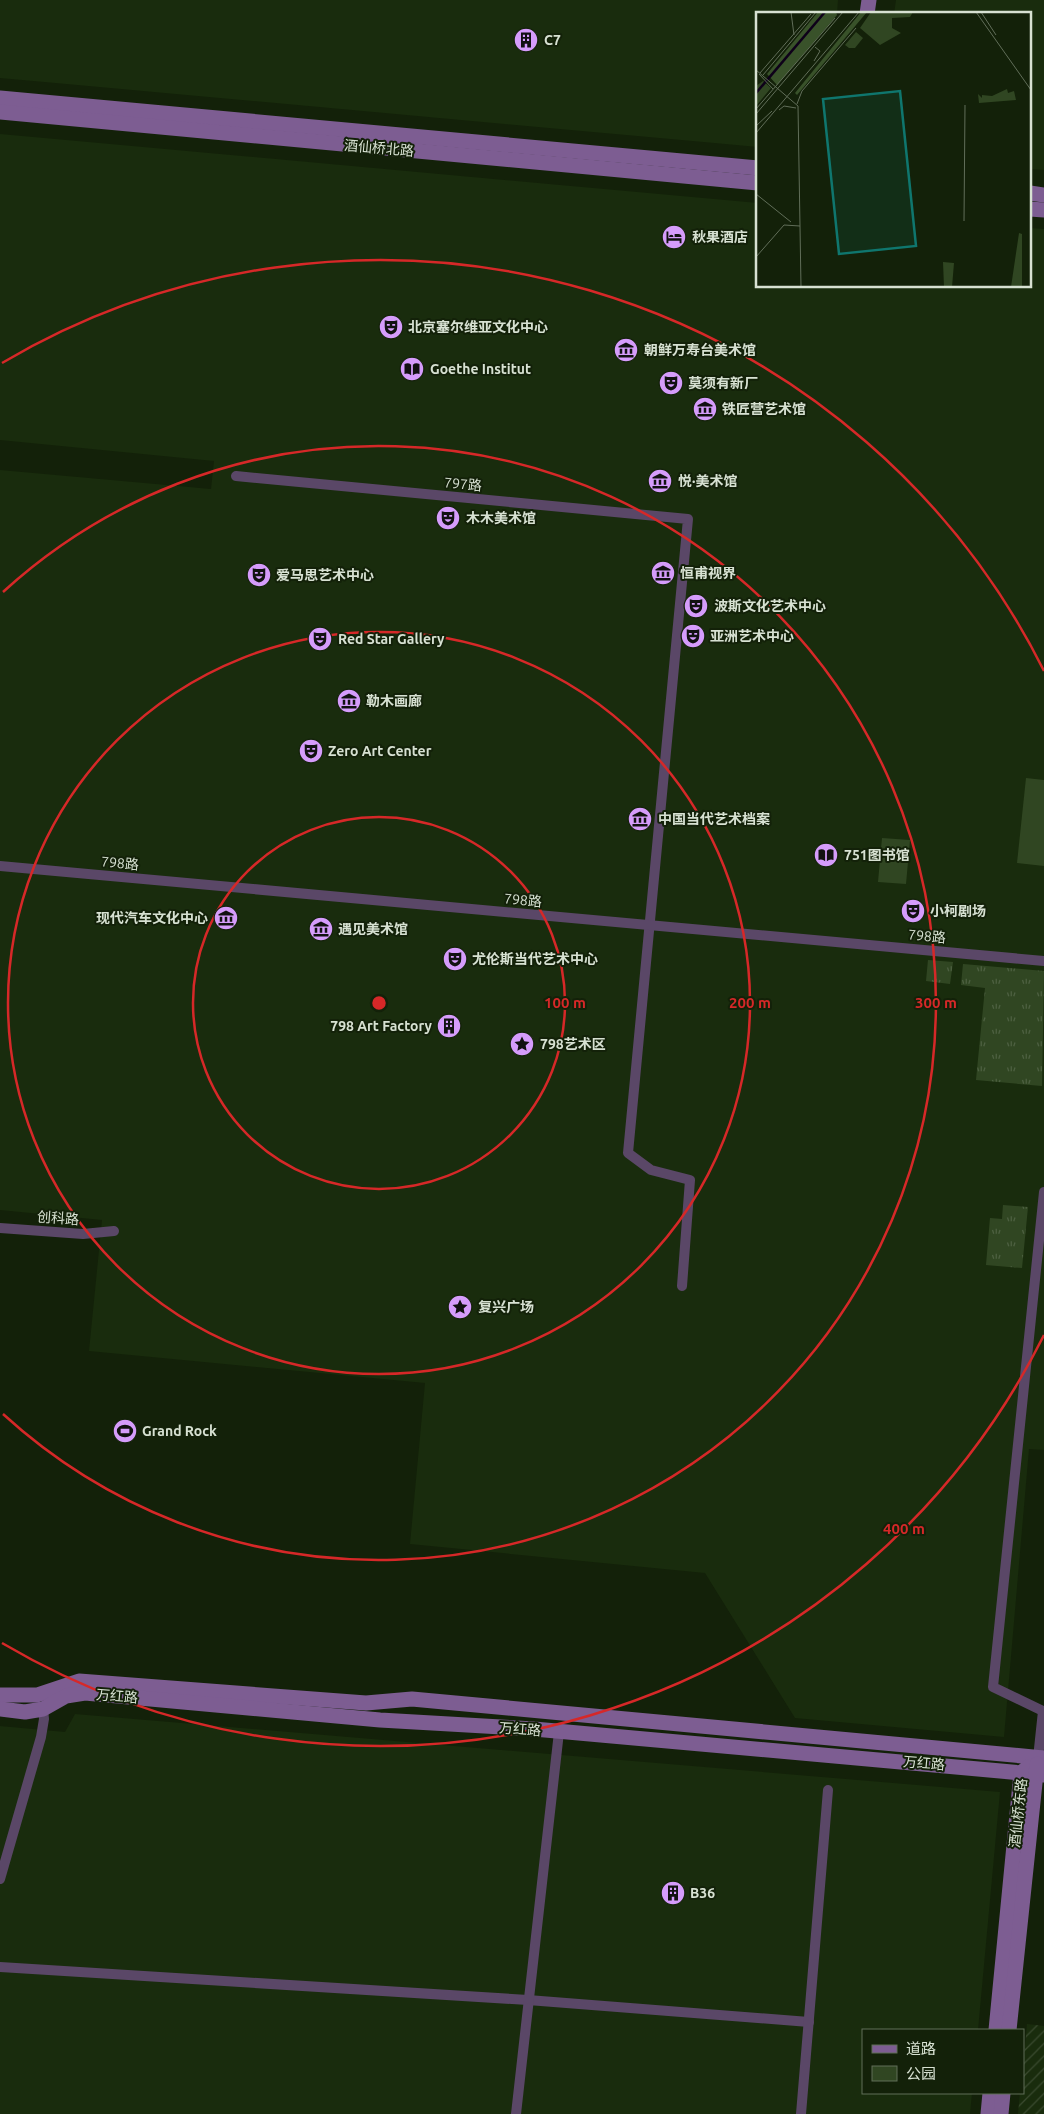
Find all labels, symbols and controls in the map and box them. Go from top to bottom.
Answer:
inset map [756,12,1032,288]
building icon: C7 [513,27,539,53]
place label: C7 [544,32,561,48]
street label: 酒仙桥北路 [343,137,415,159]
hotel icon: 秋果酒店 [661,224,687,250]
place label: 秋果酒店 [692,229,748,245]
theatre icon: 北京塞尔维亚文化中心 [378,314,404,340]
place label: 北京塞尔维亚文化中心 [408,319,548,335]
museum icon: 朝鲜万寿台美术馆 [613,337,639,363]
place label: 朝鲜万寿台美术馆 [644,342,756,358]
library icon: Goethe Institut [399,356,425,382]
place label: Goethe Institut [430,361,531,377]
theatre icon: 莫须有新厂 [658,370,684,396]
place label: 莫须有新厂 [688,375,758,391]
museum icon: 铁匠营艺术馆 [692,396,718,422]
place label: 铁匠营艺术馆 [722,401,806,417]
museum icon: 悦·美术馆 [647,468,673,494]
place label: 悦·美术馆 [678,473,737,489]
street label: 797路 [444,474,482,494]
theatre icon: 木木美术馆 [435,505,461,531]
place label: 木木美术馆 [466,510,536,526]
museum icon: 恒甫视界 [650,560,676,586]
theatre icon: 爱马思艺术中心 [246,562,272,588]
place label: 恒甫视界 [680,565,736,581]
place label: 爱马思艺术中心 [276,567,374,583]
theatre icon: 波斯文化艺术中心 [683,593,709,619]
place label: 波斯文化艺术中心 [714,598,826,614]
theatre icon: 亚洲艺术中心 [680,623,706,649]
theatre icon: Red Star Gallery [307,626,333,652]
place label: 亚洲艺术中心 [710,628,794,644]
place label: Red Star Gallery [338,631,445,647]
museum icon: 勒木画廊 [336,688,362,714]
place label: 勒木画廊 [366,693,422,709]
theatre icon: Zero Art Center [298,738,324,764]
place label: Zero Art Center [328,743,432,759]
museum icon: 中国当代艺术档案 [627,806,653,832]
place label: 中国当代艺术档案 [658,811,770,827]
library icon: 751图书馆 [813,842,839,868]
place label: 751图书馆 [844,847,910,863]
street label: 798路 [101,853,139,873]
street label: 798路 [504,890,542,910]
theatre icon: 小柯剧场 [900,898,926,924]
place label: 小柯剧场 [930,903,986,919]
museum icon: 现代汽车文化中心 [213,905,239,931]
place label: 现代汽车文化中心 [96,910,208,926]
museum icon: 遇见美术馆 [308,916,334,942]
place label: 遇见美术馆 [338,921,408,937]
street label: 798路 [908,926,946,946]
theatre icon: 尤伦斯当代艺术中心 [442,946,468,972]
place label: 尤伦斯当代艺术中心 [472,951,598,967]
centre of rings [370,994,388,1012]
text: 100 m [544,994,586,1011]
text: 200 m [729,994,771,1011]
text: 300 m [915,994,957,1011]
building icon: 798 Art Factory [436,1013,462,1039]
place label: 798 Art Factory [330,1018,433,1034]
place icon: 798艺术区 [509,1031,535,1057]
place label: 798艺术区 [540,1036,606,1052]
street label: 创科路 [36,1209,80,1227]
place icon: 复兴广场 [447,1294,473,1320]
place label: 复兴广场 [478,1299,534,1315]
sports icon: Grand Rock [112,1418,138,1444]
place label: Grand Rock [142,1423,217,1439]
text: 400 m [883,1520,925,1537]
street label: 万红路 [95,1686,139,1706]
street label: 万红路 [498,1720,542,1738]
street label: 万红路 [902,1753,946,1773]
street label: 酒仙桥东路 [1006,1777,1030,1849]
building icon: B36 [660,1880,686,1906]
place label: B36 [690,1885,715,1901]
legend [862,2029,1024,2094]
text: 道路 [906,2040,936,2057]
text: 公园 [906,2065,936,2082]

